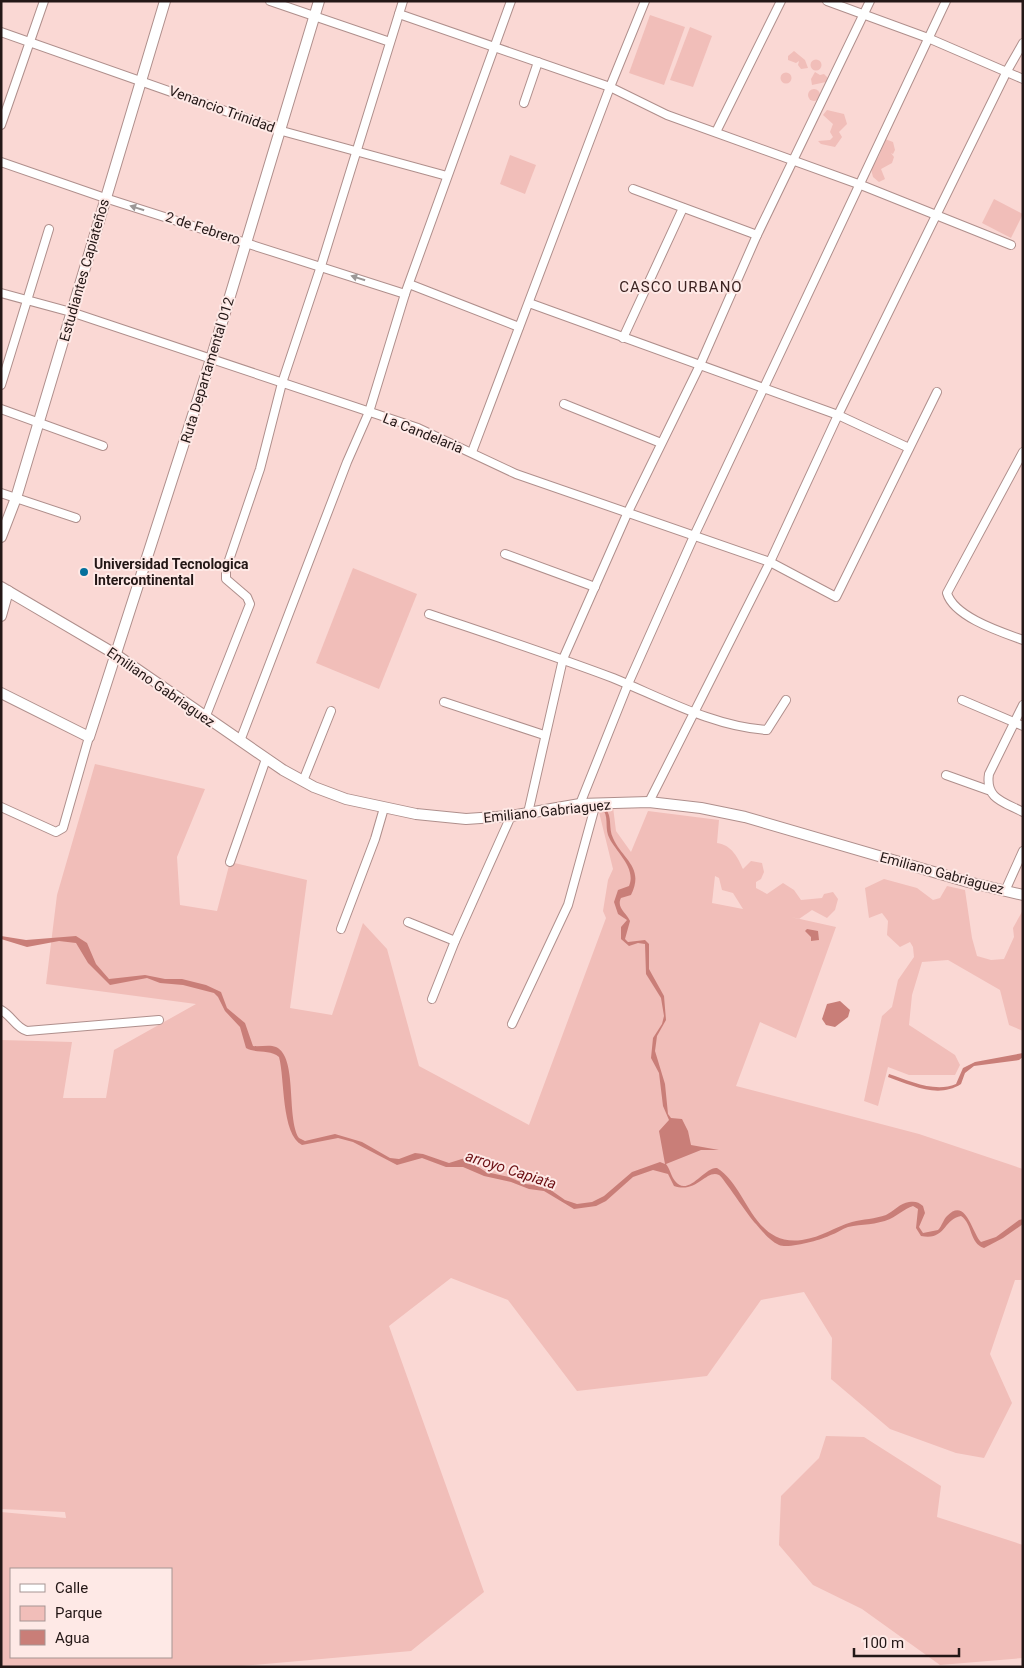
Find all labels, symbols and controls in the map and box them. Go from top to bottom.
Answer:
street label: Venancio Trinidad [167,82,277,136]
street label: Estudiantes Capiateños [56,197,112,343]
one-way arrow [129,203,144,211]
street label: 2 de Febrero [164,208,242,248]
one-way arrow [351,274,366,282]
district label: CASCO URBANO [619,278,743,296]
street label: Ruta Departamental 012 [177,295,237,445]
street label: La Candelaria [381,410,465,456]
place label: Universidad Tecnologica Intercontinental [94,556,249,588]
marker: Universidad Tecnologica Intercontinental [78,566,90,578]
street label: Emiliano Gabriaguez [104,644,218,730]
street label: Emiliano Gabriaguez [483,796,612,826]
street label: Emiliano Gabriaguez [878,849,1006,897]
water label: arroyo Capiata [463,1147,559,1193]
legend [10,1568,172,1658]
text: Calle [55,1579,88,1597]
text: Parque [55,1604,102,1622]
scale bar [854,1626,959,1658]
text: Agua [55,1629,90,1647]
text: 100 m [862,1634,904,1652]

